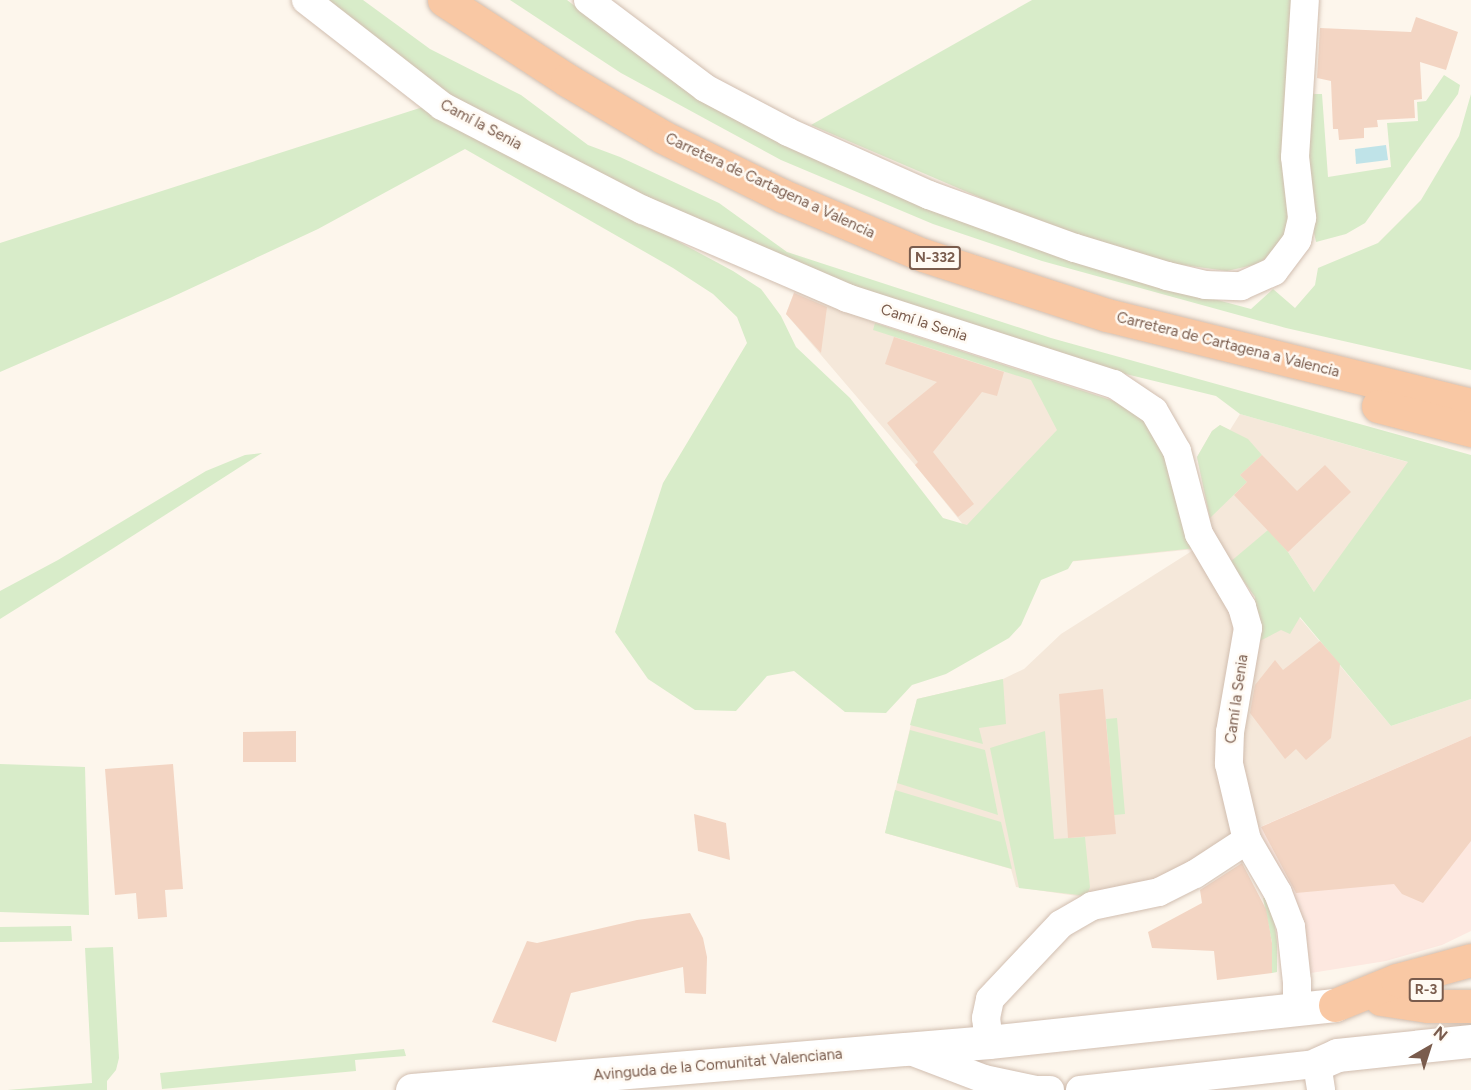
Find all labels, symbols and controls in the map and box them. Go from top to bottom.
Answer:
street label: Camí la Senia [437,96,525,154]
street label: Carretera de Cartagena a Valencia [662,129,878,243]
road number: N-332 [908,247,962,269]
street label: Camí la Senia [878,301,970,345]
street label: Carretera de Cartagena a Valencia [1115,309,1341,381]
street label: Camí la Senia [1222,653,1252,745]
road number: R-3 [1408,979,1444,1001]
north arrow [1399,1018,1459,1078]
text: N [1430,1022,1451,1045]
street label: Avinguda de la Comunitat Valenciana [593,1045,843,1085]

